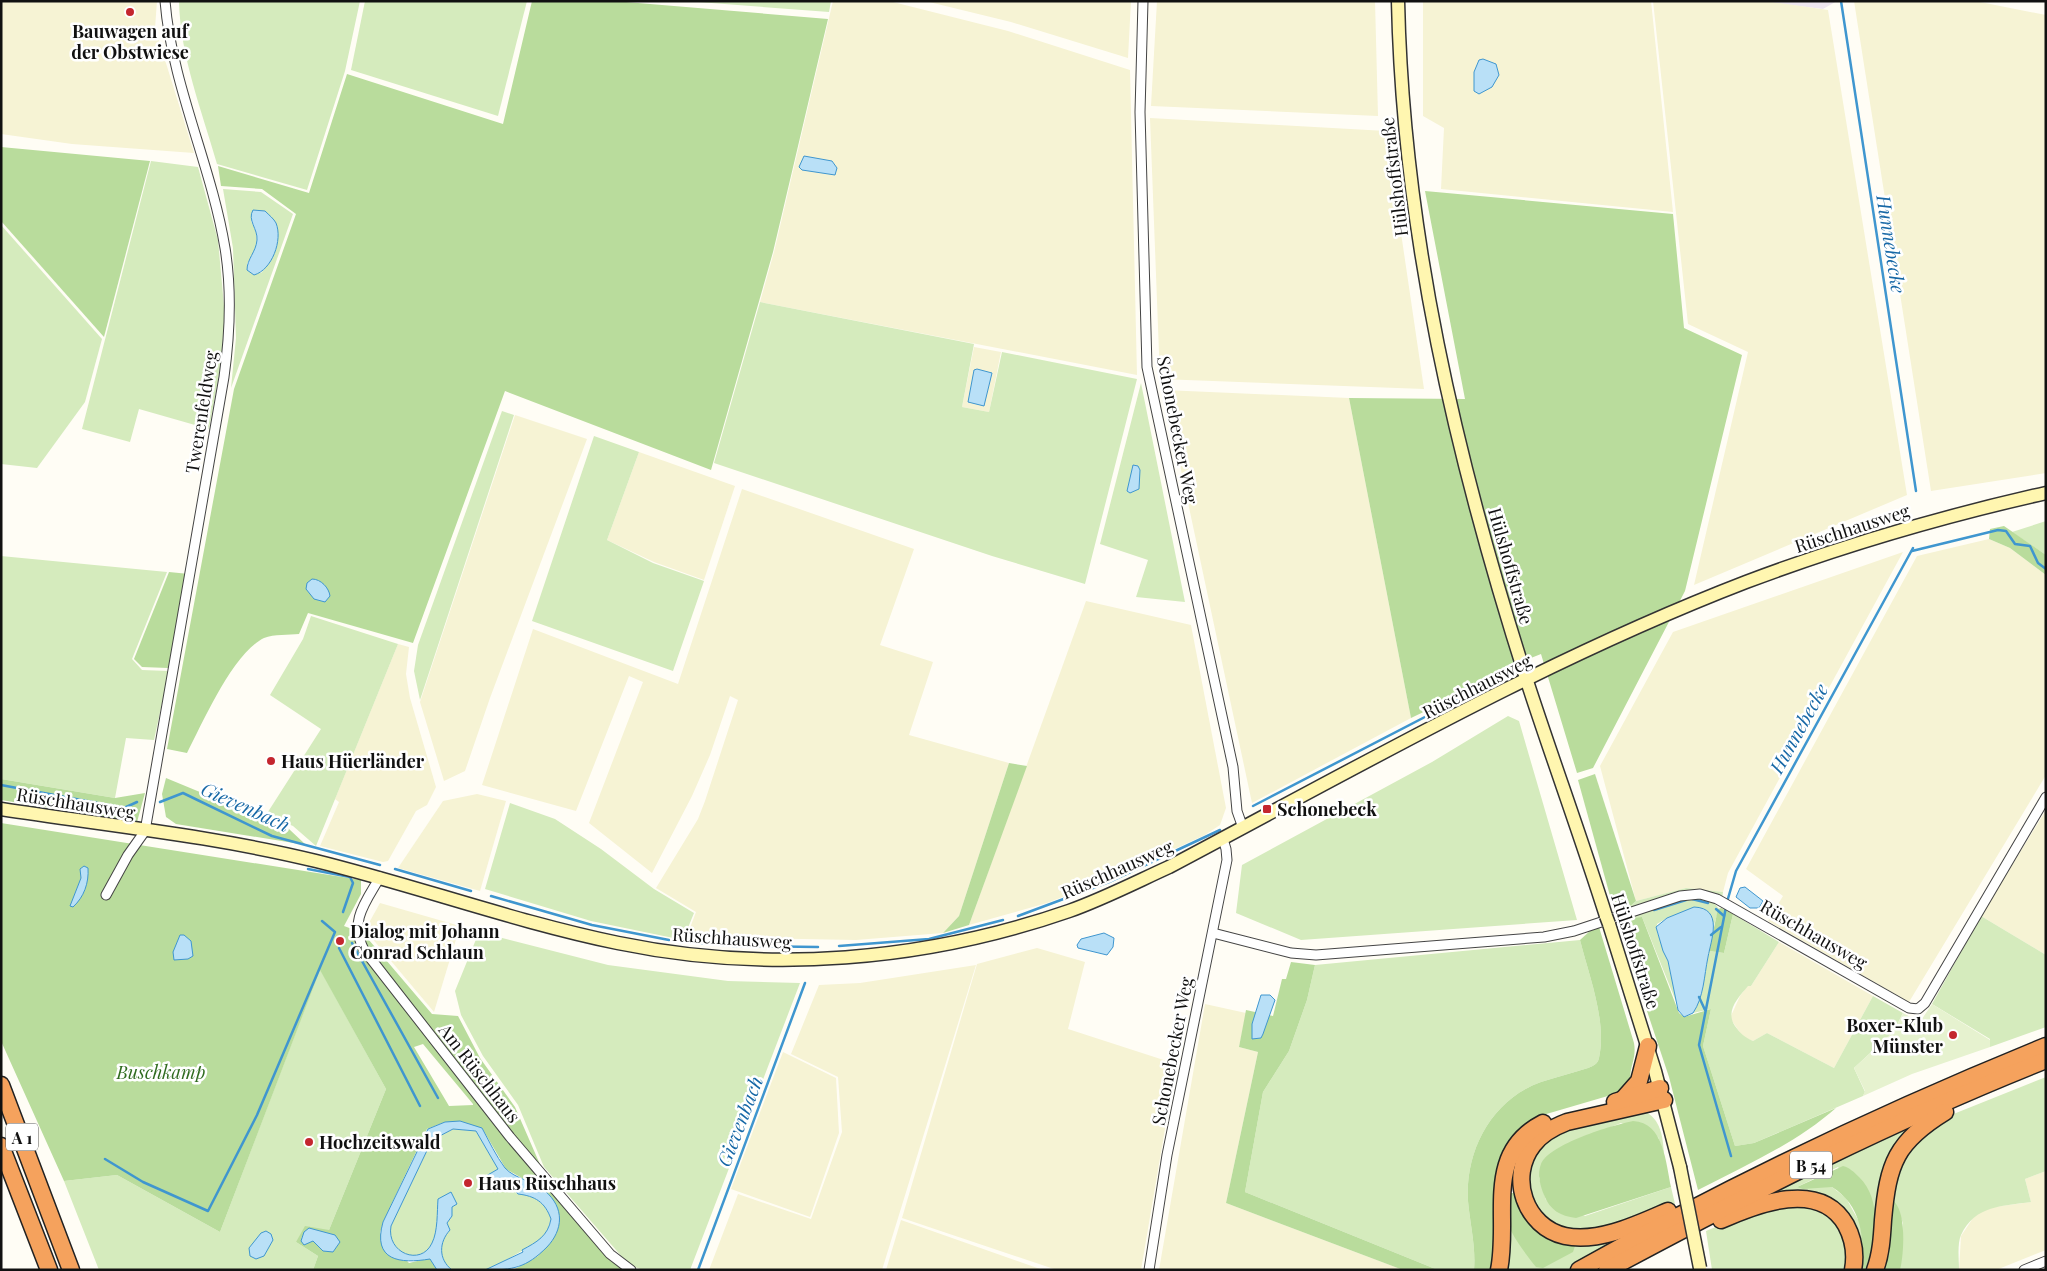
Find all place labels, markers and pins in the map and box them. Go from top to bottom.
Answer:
marker: Bauwagen auf der Obstwiese [124,6,136,18]
place label: Bauwagen auf der Obstwiese [71,19,190,64]
place label: Haus Hüerländer [281,749,425,773]
marker: Haus Hüerländer [265,755,277,767]
place label: Schonebeck [1277,797,1377,821]
marker: Schonebeck [1261,803,1273,815]
place label: Dialog mit Johann Conrad Schlaun [350,919,500,964]
marker: Dialog mit Johann Conrad Schlaun [334,935,346,947]
place label: Boxer-Klub Münster [1846,1013,1944,1058]
marker: Boxer-Klub Münster [1947,1029,1959,1041]
place label: Hochzeitswald [319,1130,441,1154]
marker: Hochzeitswald [303,1136,315,1148]
place label: Haus Rüschhaus [478,1171,616,1195]
marker: Haus Rüschhaus [462,1177,474,1189]

